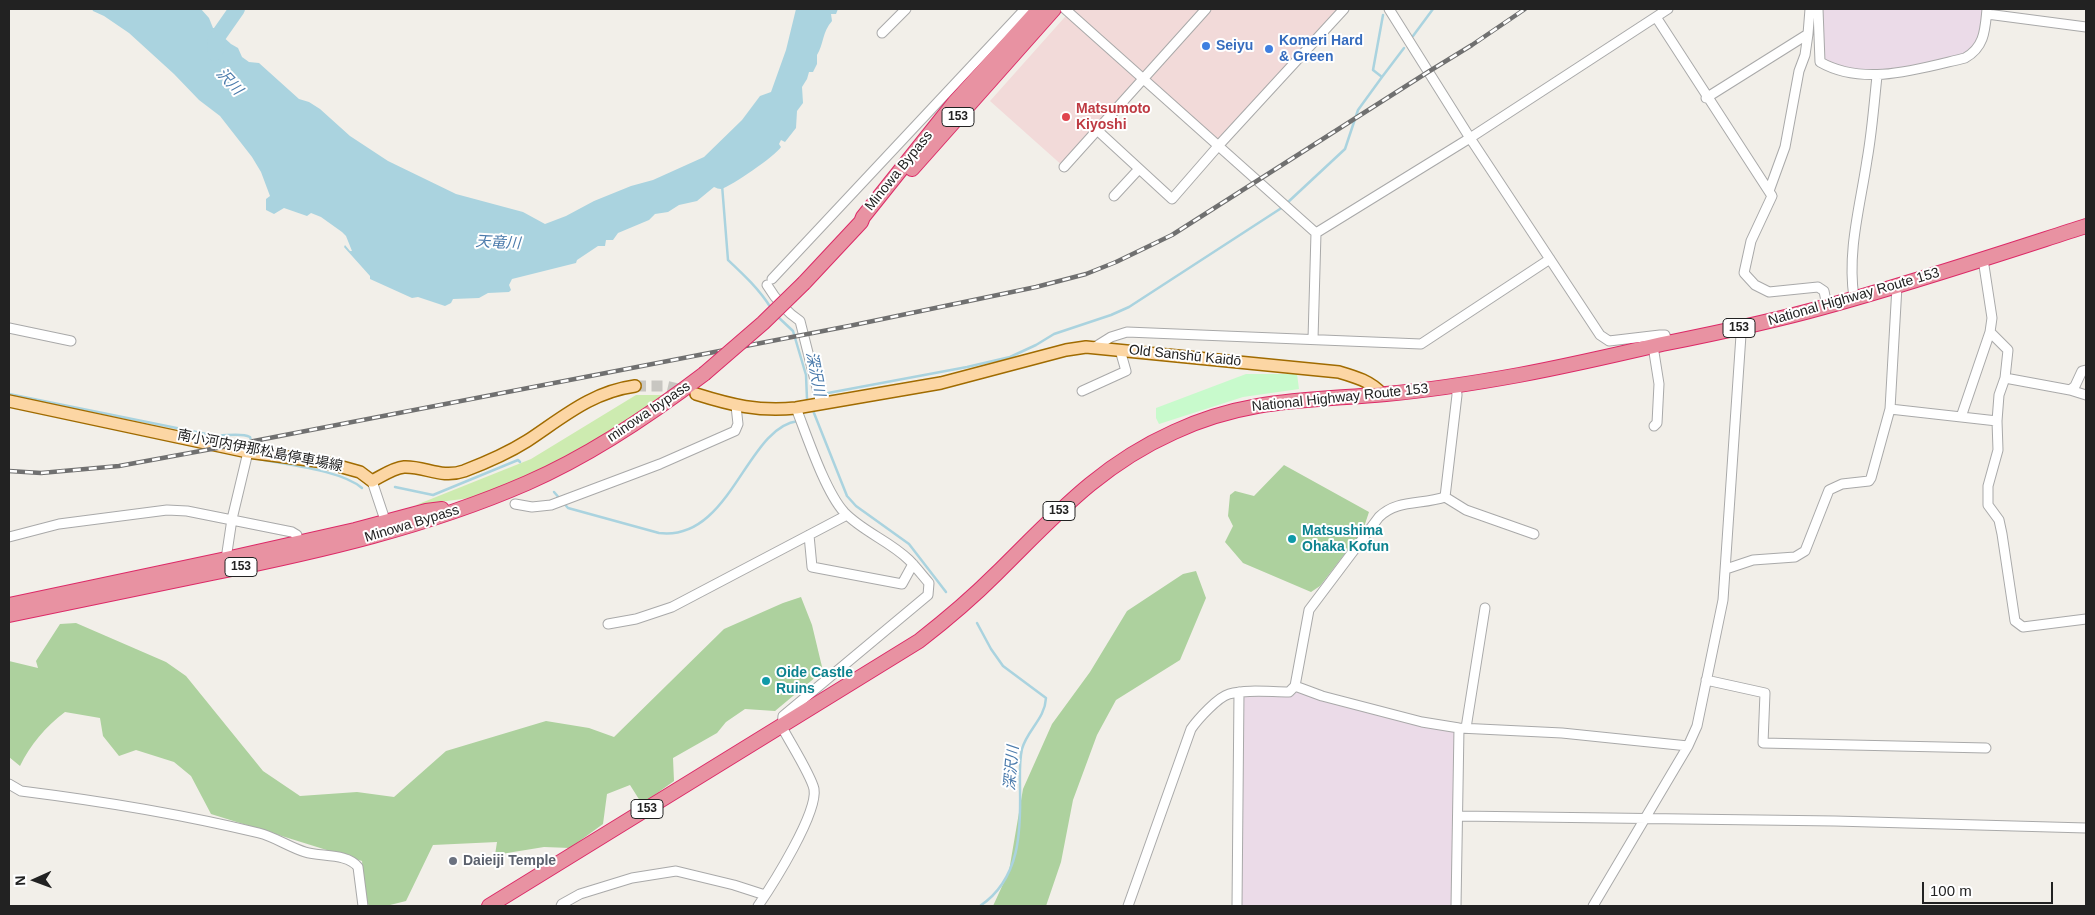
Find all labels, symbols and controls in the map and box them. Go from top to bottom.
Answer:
place label: Komeri Hard & Green [1279,33,1363,65]
place label: Seiyu [1216,38,1253,54]
marker: Seiyu [1200,40,1212,52]
marker: Komeri Hard & Green [1263,43,1275,55]
water label: 沢川 [212,65,246,99]
place label: Matsumoto Kiyoshi [1076,101,1151,134]
road number: 153 [942,108,974,126]
marker: Matsumoto Kiyoshi [1060,111,1072,123]
street label: Minowa Bypass [862,128,936,214]
water label: 天竜川 [475,233,521,253]
street label: National Highway Route 153 [1766,264,1942,330]
road number: 153 [1723,318,1755,338]
street label: Old Sanshū Kaidō [1128,342,1242,370]
water label: 深沢川 [802,350,828,398]
street label: minowa bypass [604,378,694,446]
street label: National Highway Route 153 [1251,380,1429,416]
street label: 南小河内伊那松島停車場線 [176,427,344,475]
street label: Minowa Bypass [363,502,461,546]
road number: 153 [1043,502,1075,520]
place label: Matsushima Ohaka Kofun [1302,523,1389,556]
marker: Matsushima Ohaka Kofun [1286,533,1298,545]
road number: 153 [225,558,257,576]
place label: Oide Castle Ruins [776,665,853,698]
marker: Oide Castle Ruins [760,675,772,687]
water label: 深沢川 [1001,745,1023,791]
road number: 153 [631,800,663,819]
place label: Daieiji Temple [463,853,556,869]
north arrow [10,855,60,905]
marker: Daieiji Temple [447,855,459,867]
scale bar [1925,872,2056,904]
text: N [12,875,28,886]
text: 100 m [1930,882,1972,899]

